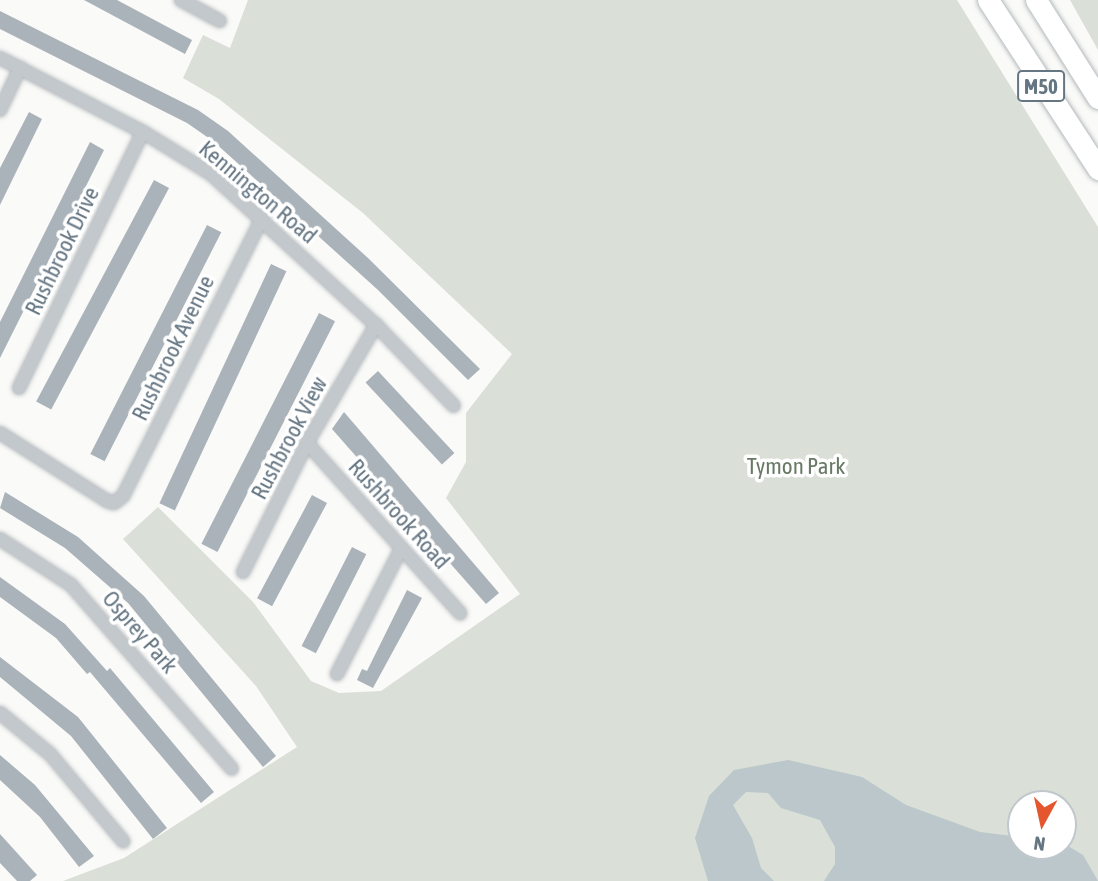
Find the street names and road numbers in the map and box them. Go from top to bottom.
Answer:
road number: M50 [1016,68,1066,104]
street label: Kennington Road [193,135,323,249]
street label: Rushbrook Drive [19,182,105,320]
street label: Rushbrook Avenue [126,271,220,425]
street label: Rushbrook View [245,372,333,504]
street label: Rushbrook Road [342,453,456,575]
street label: Osprey Park [97,585,183,679]

